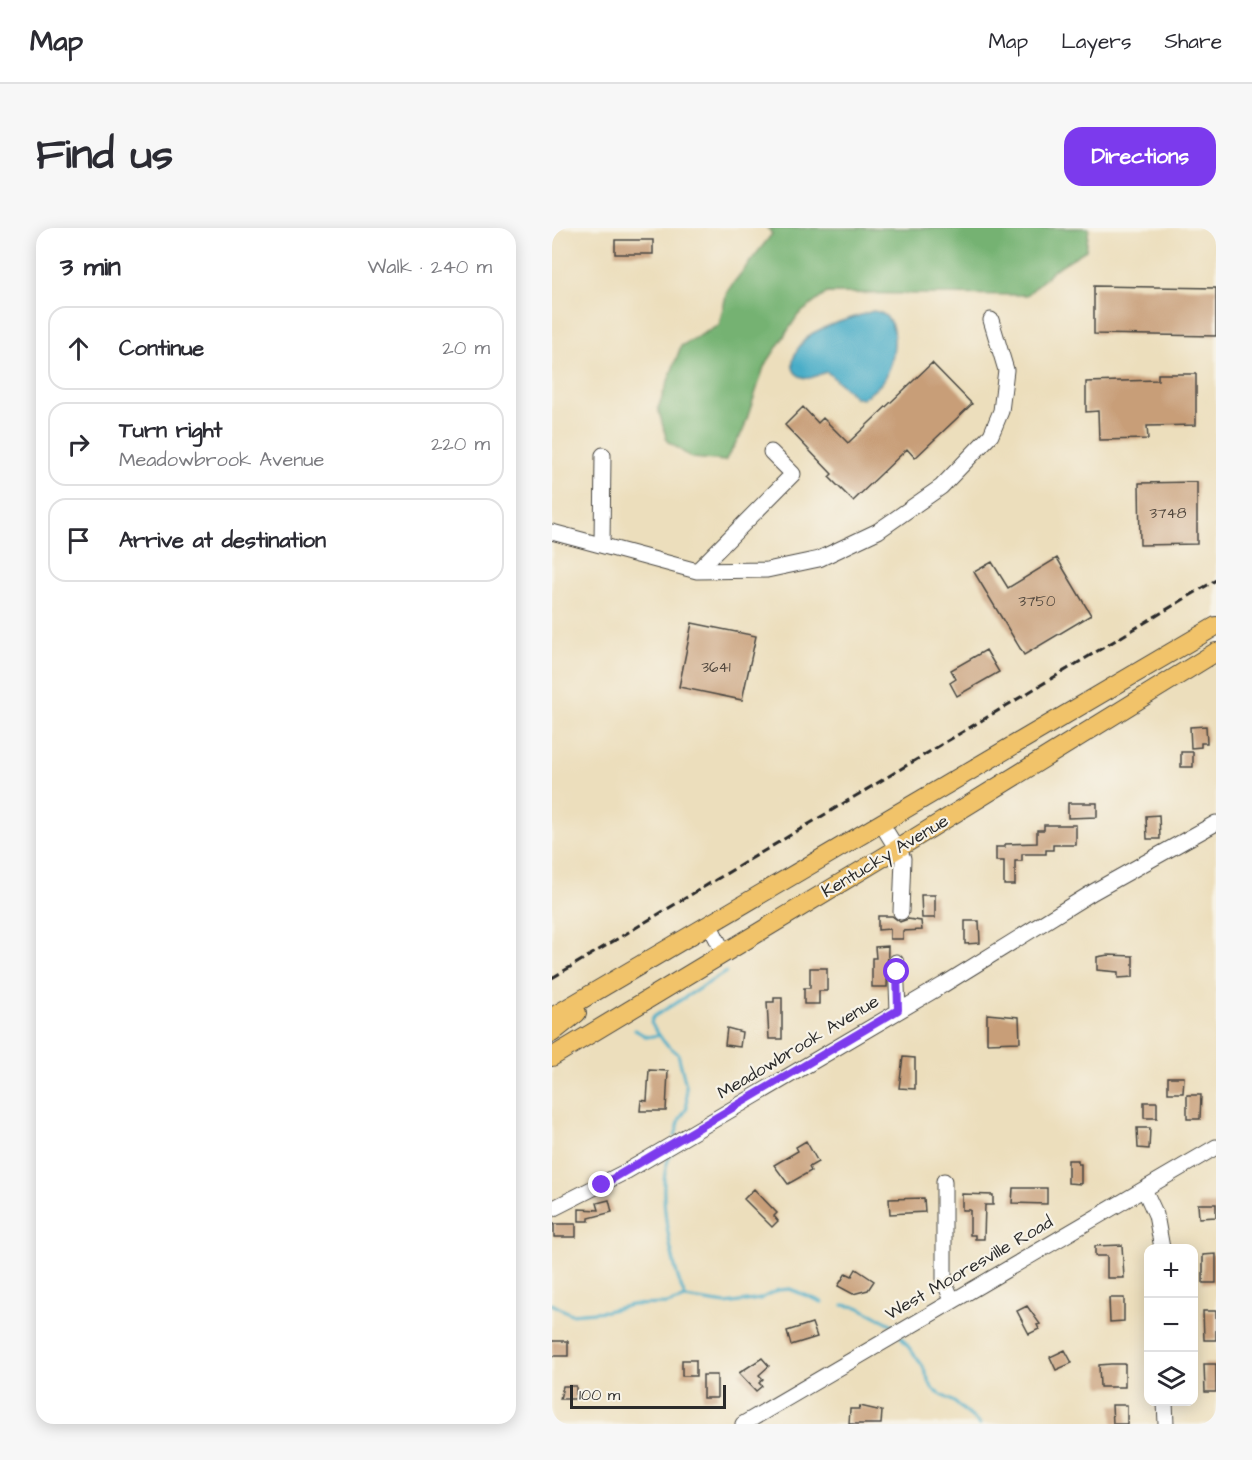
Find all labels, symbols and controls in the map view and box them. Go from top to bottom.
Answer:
text: Map [30,22,83,61]
text: Map [988,27,1028,56]
text: Layers [1061,27,1131,56]
text: Share [1164,27,1222,56]
text: Find us [36,127,173,185]
button: Directions [1064,127,1216,186]
text: 3 min [60,249,121,285]
text: Walk · 240 m [368,253,492,281]
icon: ahead [62,332,95,365]
text: Continue [119,333,204,364]
text: 20 m [442,334,490,362]
text: Turn right [119,415,222,446]
icon: right [62,428,95,461]
text: 220 m [431,430,490,458]
text: Meadowbrook Avenue [119,446,324,474]
house number: 3748 [1150,503,1187,524]
icon: arrive [62,524,95,557]
text: Arrive at destination [119,525,326,556]
house number: 3750 [1019,591,1056,612]
house number: 3641 [701,657,731,678]
street label: Kentucky Avenue [817,808,954,905]
route start [883,958,909,984]
street label: Meadowbrook Avenue [712,989,884,1105]
route end [588,1171,614,1197]
street label: West Mooresville Road [880,1210,1058,1326]
map controls [1144,1244,1198,1406]
button: + [1144,1244,1198,1298]
button: − [1144,1298,1198,1352]
button: layers [1144,1352,1198,1406]
scale bar [570,1382,726,1410]
text: 100 m [579,1384,620,1406]

